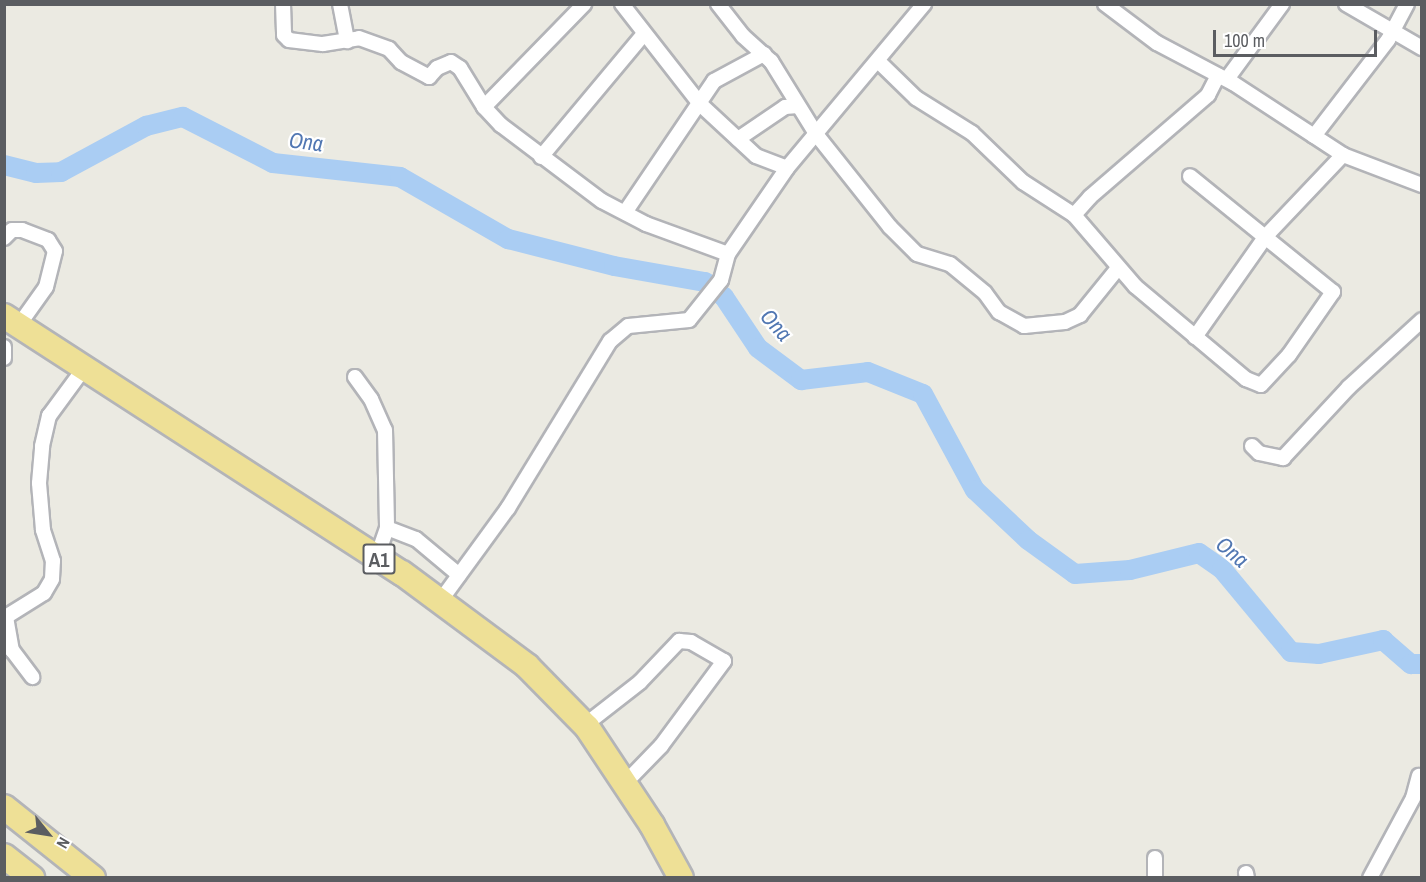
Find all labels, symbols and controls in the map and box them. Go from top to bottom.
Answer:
scale bar [1216,18,1380,56]
text: 100 m [1224,28,1265,53]
water label: Ona [287,127,325,157]
water label: Ona [755,303,797,347]
water label: Ona [1210,531,1254,573]
road number: A1 [362,542,395,576]
north arrow [18,804,78,864]
text: N [52,833,75,853]

